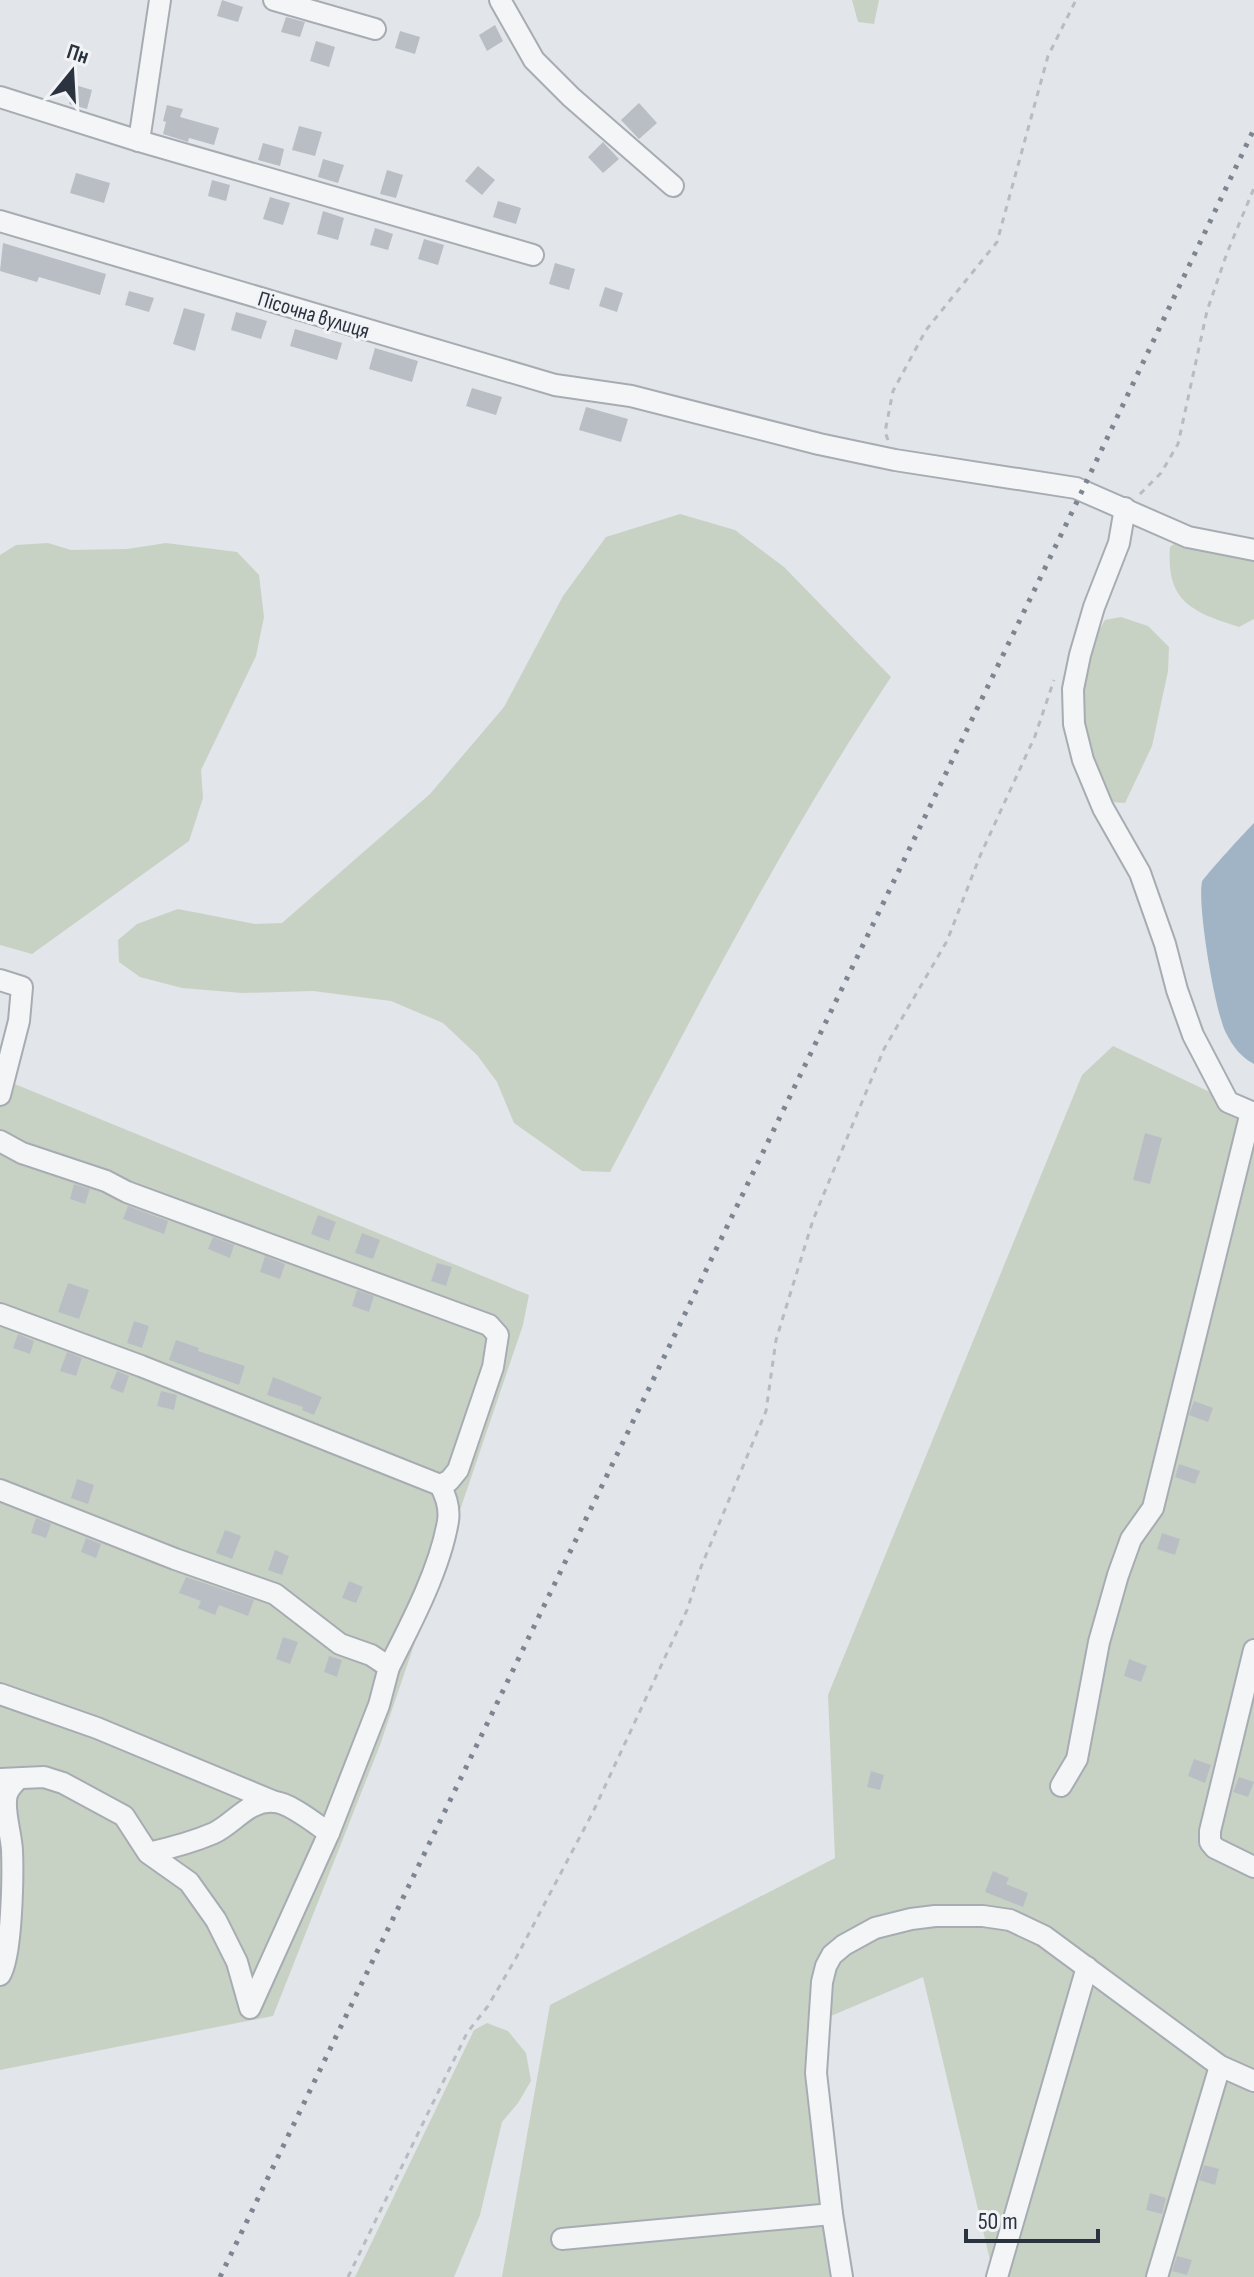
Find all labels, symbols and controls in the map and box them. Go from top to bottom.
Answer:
north arrow [32,32,112,112]
text: Пн [63,38,92,71]
street label: Пісочна вулиця [254,286,373,345]
scale bar [966,2193,1098,2243]
text: 50 m [978,2207,1018,2236]

